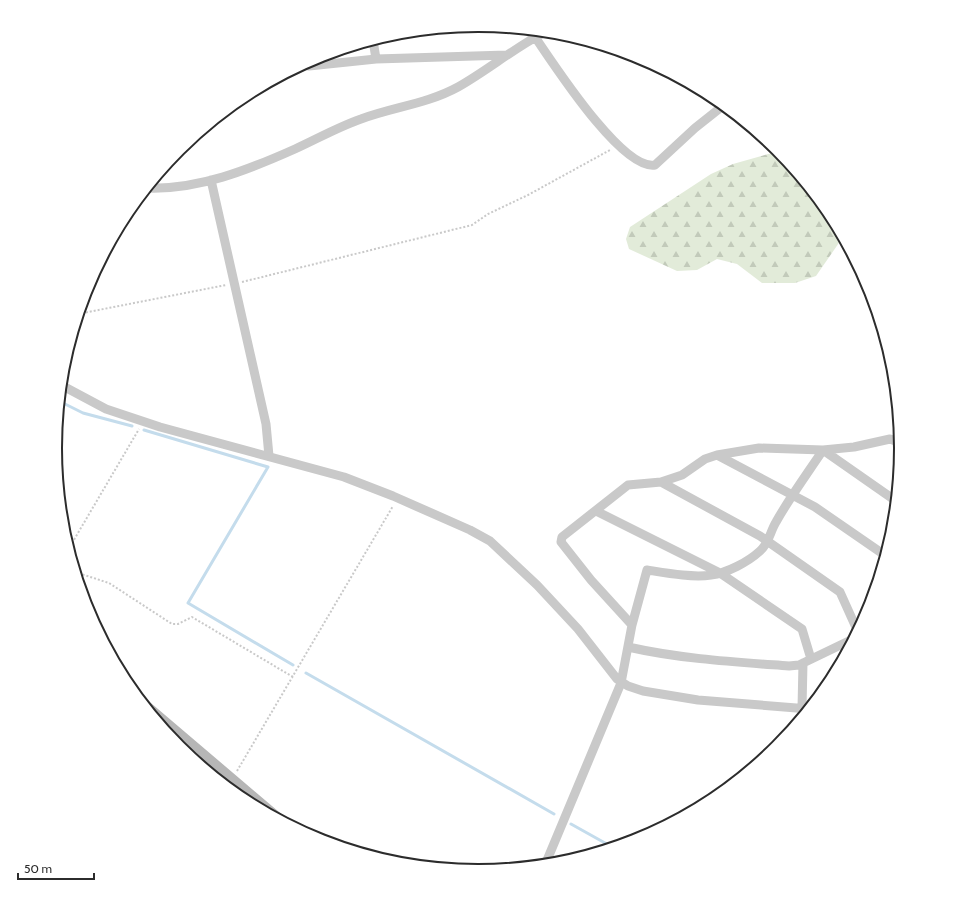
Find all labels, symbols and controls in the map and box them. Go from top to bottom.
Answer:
scale bar [18,855,94,881]
text: 50 m [24,861,52,876]

